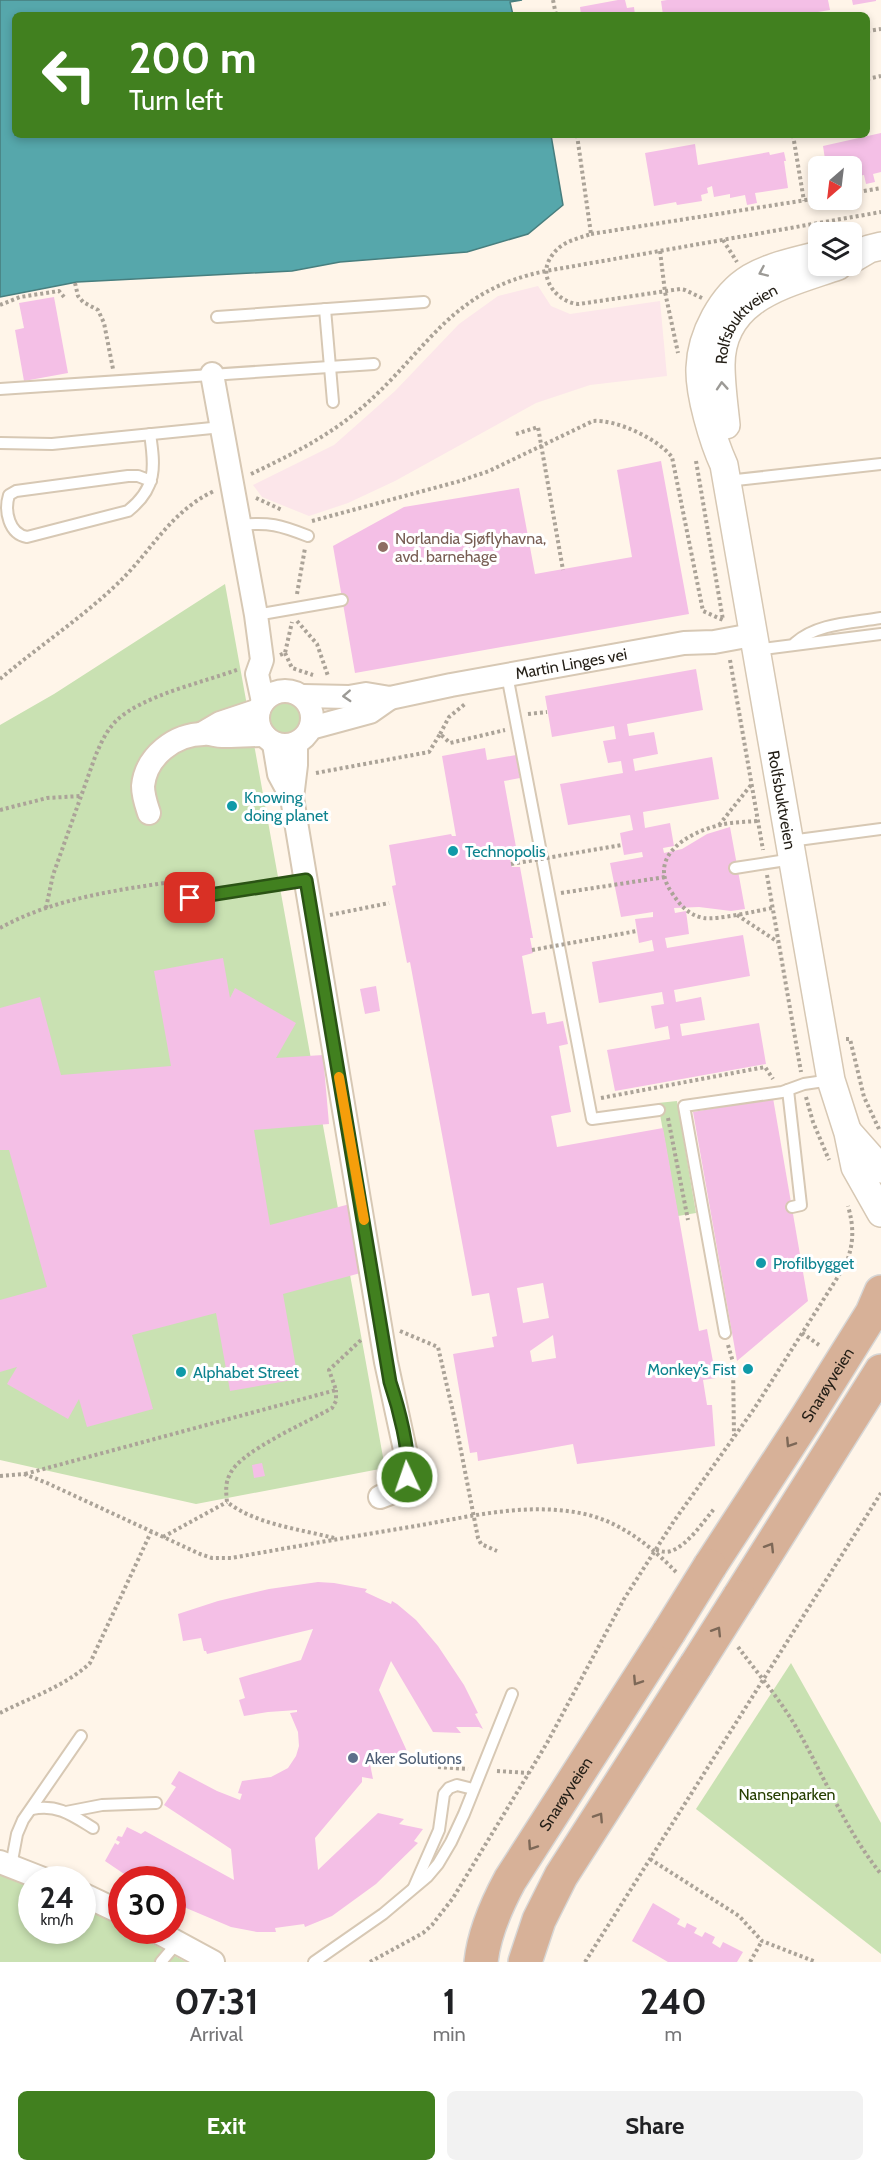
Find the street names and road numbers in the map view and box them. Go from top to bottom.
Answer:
street label: Rolfsbuktveien [711,280,780,365]
street label: Martin Linges vei [514,644,628,683]
street label: Rolfsbuktveien [764,749,800,851]
street label: Snarøyveien [797,1344,858,1425]
street label: Snarøyveien [535,1753,596,1834]

